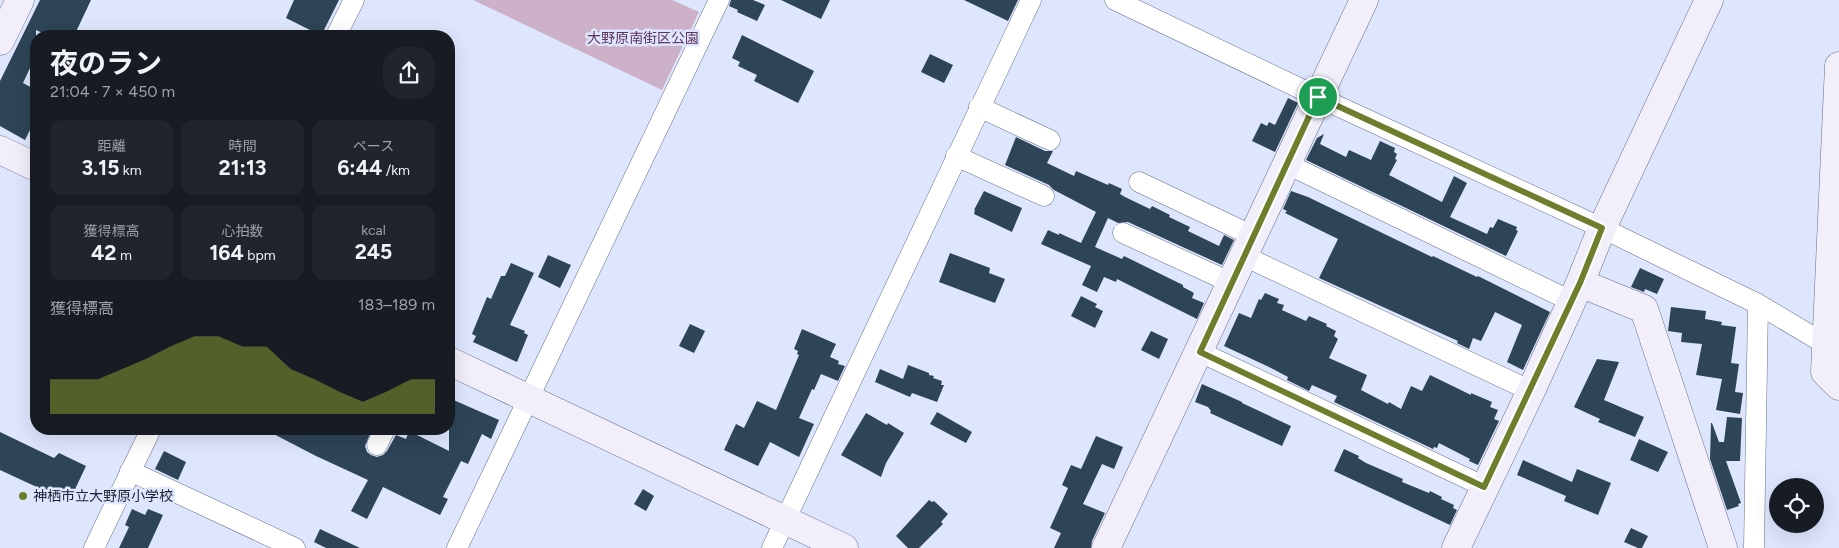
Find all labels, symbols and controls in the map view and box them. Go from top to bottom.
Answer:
park label: 大野原南街区公園 [587,30,699,47]
text: 夜のラン [50,46,162,80]
button: share [383,47,435,99]
pin [1297,76,1339,118]
text: 21:04 · 7 × 450 m [50,82,175,101]
icon: arrive [1304,83,1332,111]
text: 距離 [98,138,126,155]
text: 時間 [229,138,257,155]
text: ペース [353,138,394,155]
text: 3.15 [81,155,119,180]
text: 21:13 [219,155,266,180]
text: 6:44 [337,155,382,180]
text: km [119,162,142,179]
text: /km [382,162,410,179]
text: kcal [361,222,386,239]
text: 獲得標高 [84,223,140,240]
text: 心拍数 [222,223,264,240]
text: 245 [355,239,392,264]
text: 42 [91,240,117,265]
text: 164 [209,240,244,265]
text: m [117,247,132,264]
text: bpm [244,247,276,264]
text: 183–189 m [358,295,435,314]
text: 獲得標高 [50,299,114,318]
map controls [1769,478,1824,533]
button: locate [1769,478,1824,533]
place label: 神栖市立大野原小学校 [33,488,173,505]
marker: 神栖市立大野原小学校 [17,490,29,502]

